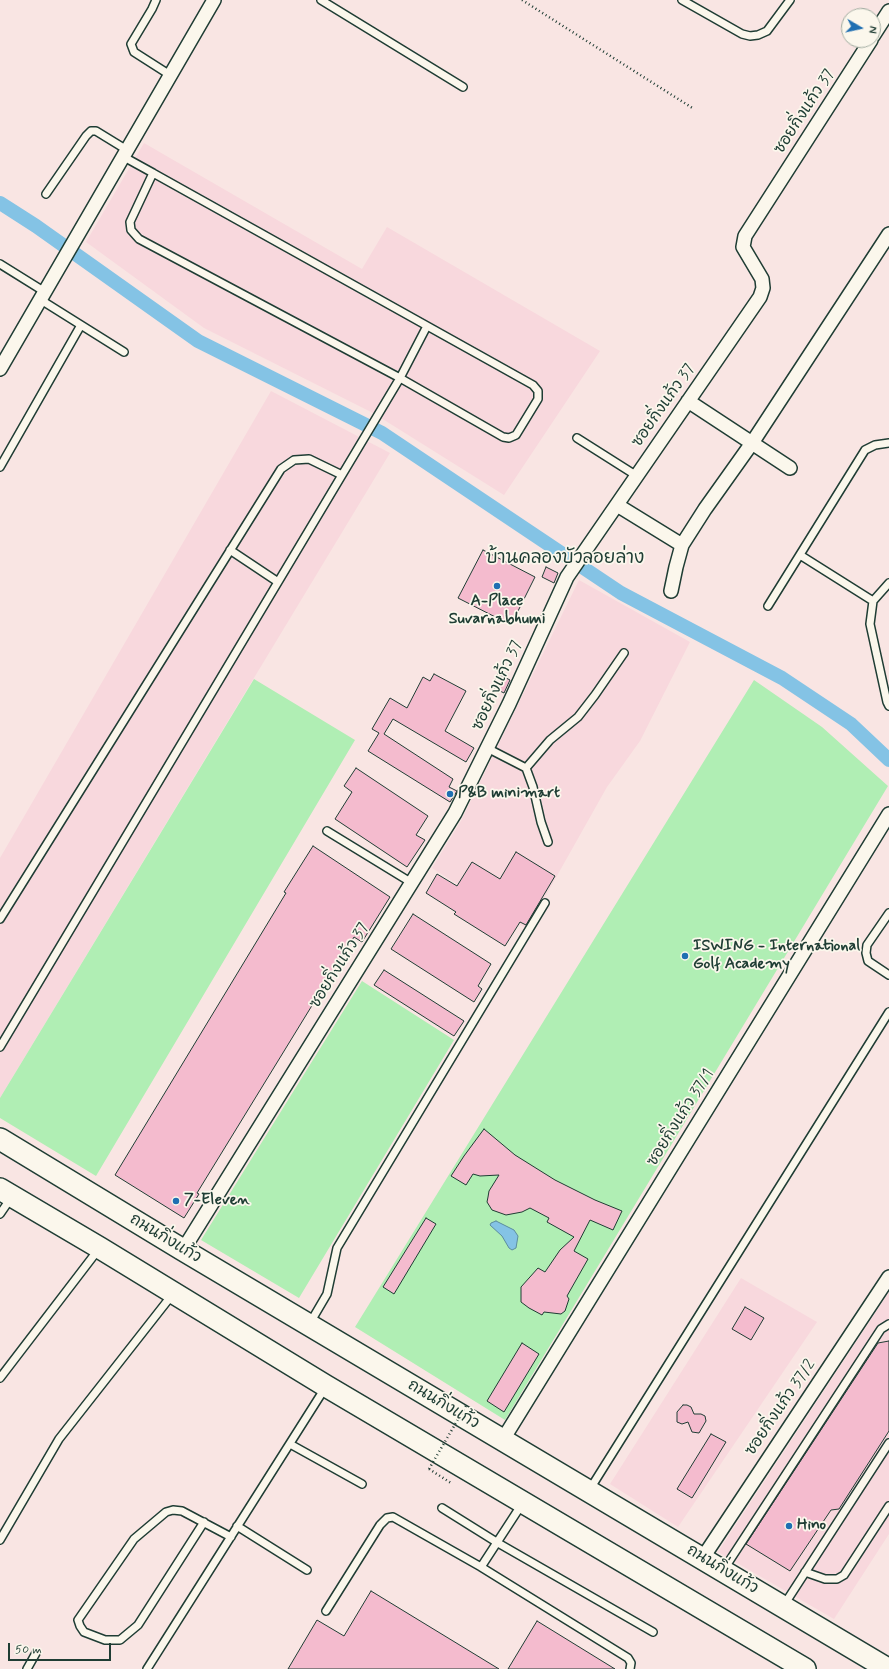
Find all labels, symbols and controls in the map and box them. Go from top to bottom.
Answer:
north arrow [841,8,881,48]
text: N [864,25,879,34]
street label: ซอยกิ่งแก้ว 37 [771,66,839,158]
street label: ซอยกิ่งแก้ว 37 [628,361,700,451]
district label: บ้านคลองบัวลอยล่าง [486,548,644,570]
marker: A-Place Suvarnabhumi [492,581,502,591]
place label: A-Place Suvarnabhumi [449,592,545,630]
street label: ซอยกิ่งแก้ว 37 [469,638,527,734]
place label: P&B minimart [458,784,560,804]
marker: P&B minimart [445,789,455,799]
street label: ซอยกิ่งแก้ว 37 [306,920,374,1012]
place label: ISWING - International Golf Academy [693,937,860,975]
marker: ISWING - International Golf Academy [680,951,690,961]
street label: ซอยกิ่งแก้ว 37/1 [643,1066,719,1170]
place label: 7-Eleven [184,1191,250,1211]
marker: 7-Eleven [171,1196,181,1206]
street label: ถนนกิ่งแก้ว [126,1210,204,1268]
street label: ซอยกิ่งแก้ว 37/2 [742,1356,820,1460]
street label: ถนนกิ่งแก้ว [404,1376,482,1434]
place label: Hino [797,1516,826,1536]
marker: Hino [784,1521,794,1531]
street label: ถนนกิ่งแก้ว [683,1541,761,1599]
scale bar [10,1635,113,1661]
text: 50 m [15,1642,42,1658]

